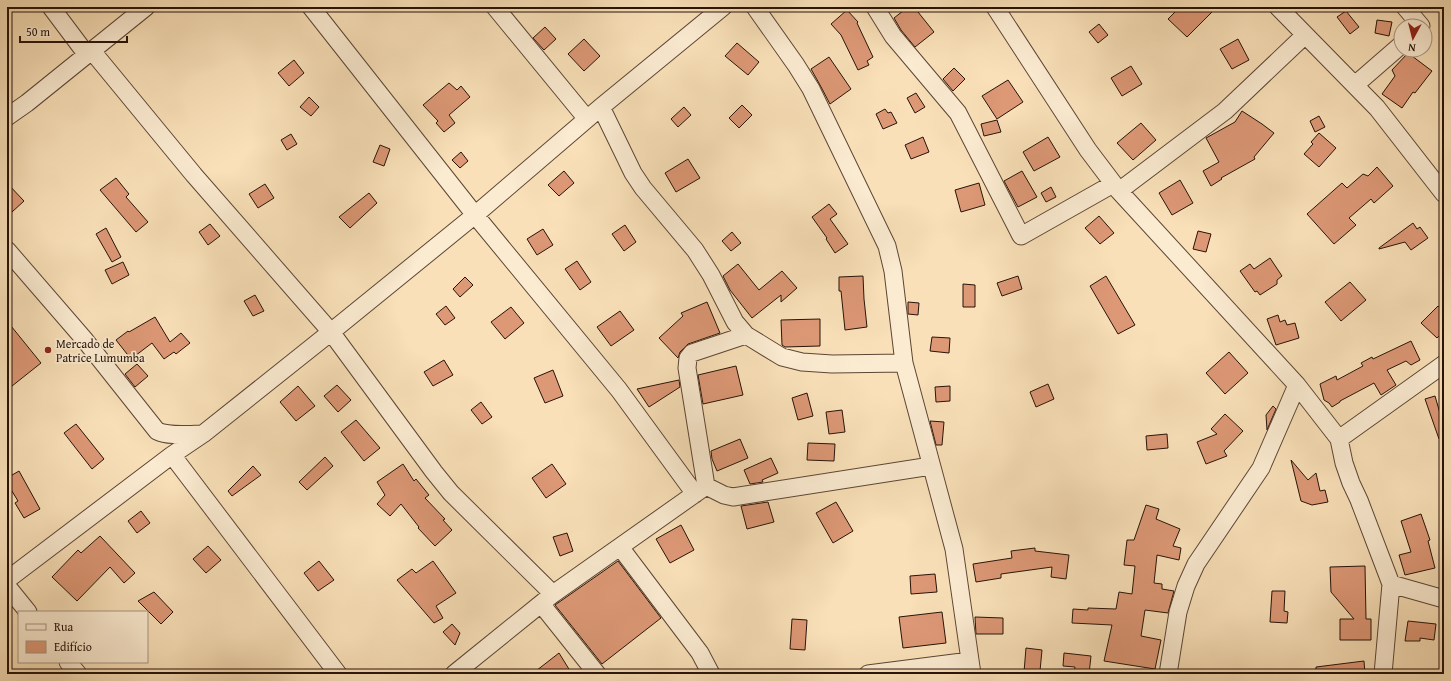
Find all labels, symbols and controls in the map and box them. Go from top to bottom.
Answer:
scale bar [20,18,127,44]
north arrow [1393,18,1433,58]
text: 50 m [26,23,50,40]
text: N [1407,39,1416,56]
place label: Mercado de Patrice Lumumba [56,335,145,366]
marker: Mercado de Patrice Lumumba [43,345,53,355]
legend [18,611,148,663]
text: Rua [54,618,73,635]
text: Edifício [54,638,92,655]

